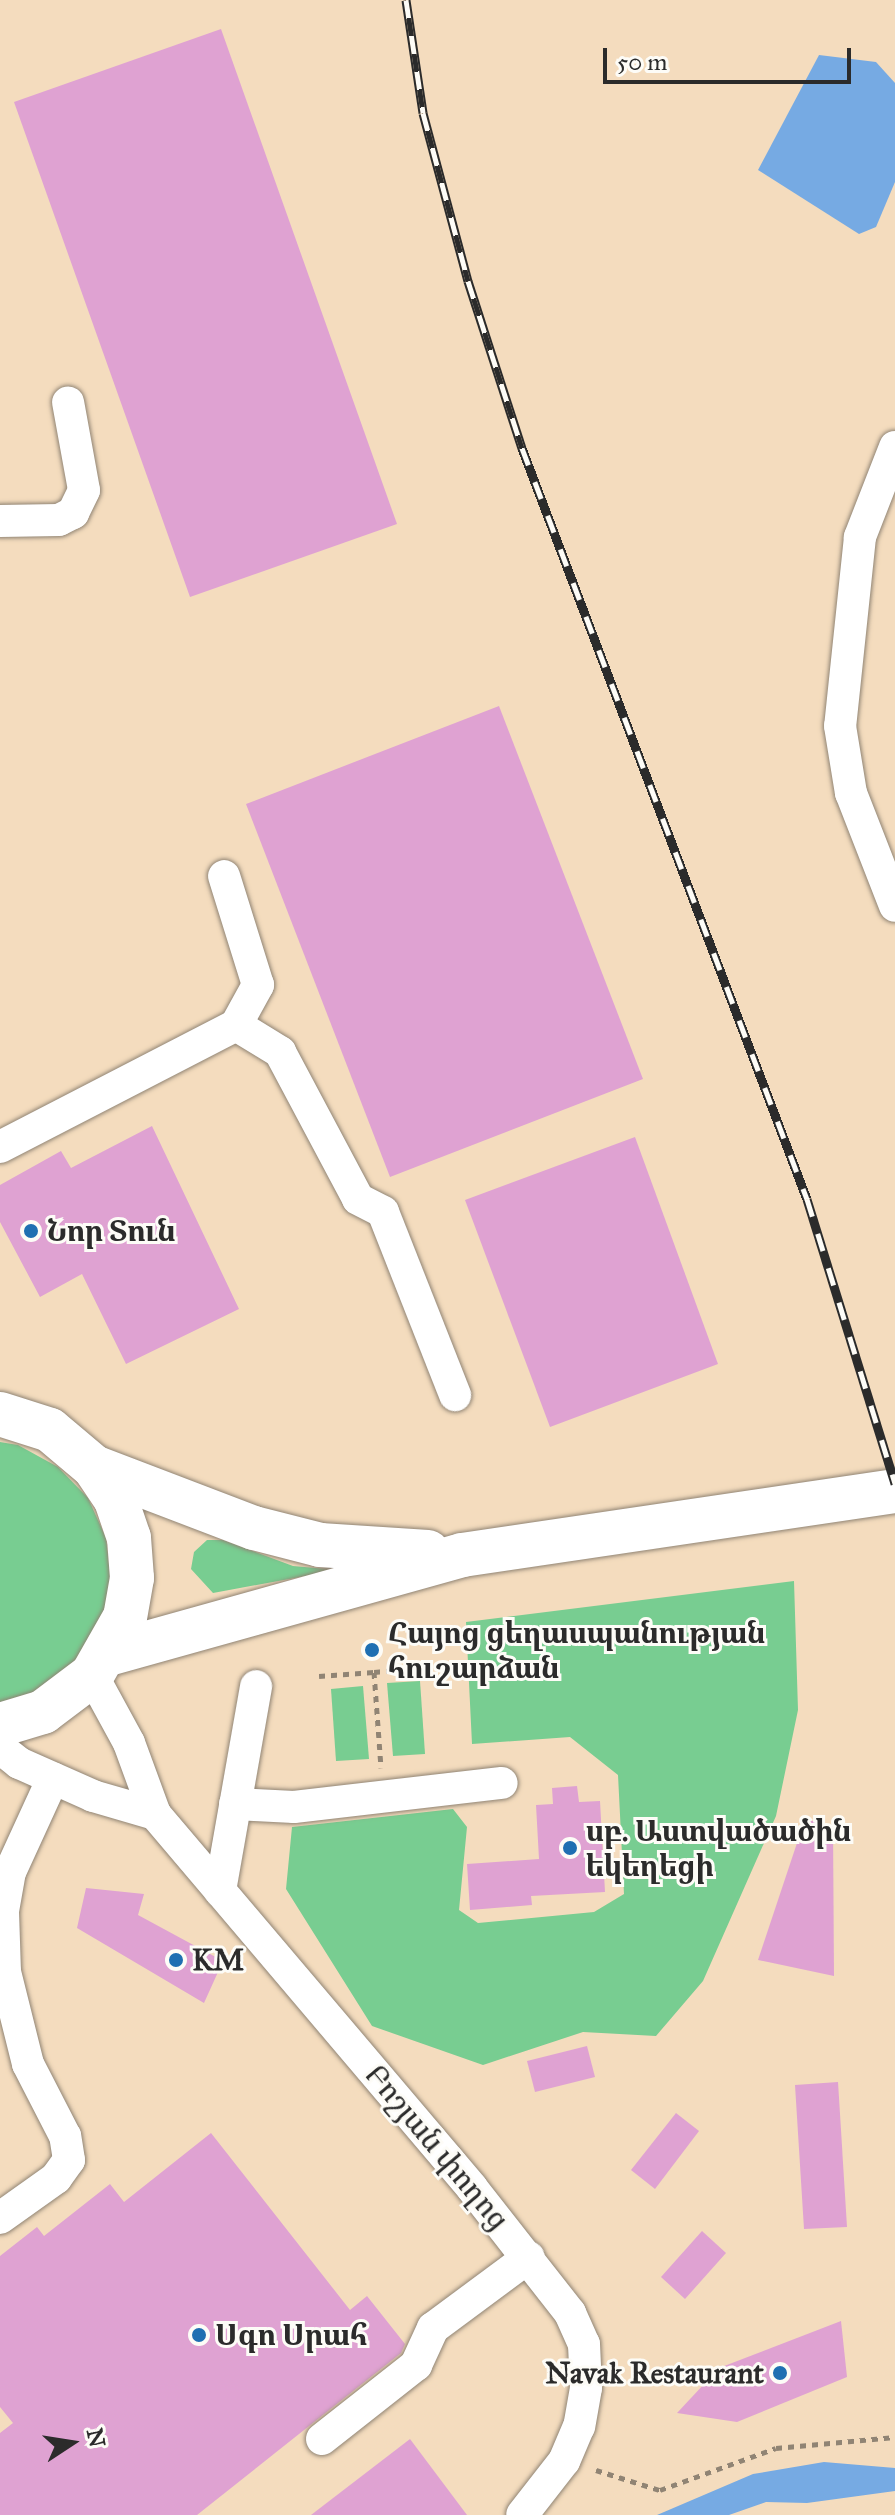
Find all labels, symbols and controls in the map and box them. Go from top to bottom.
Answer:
scale bar [607,32,855,82]
text: 50 m [617,47,667,77]
place label: Նոր Տուն [47,1213,176,1249]
marker: Նոր Տուն [22,1222,40,1240]
place label: Հայոց ցեղասպանության հուշարձան [388,1615,765,1686]
marker: Հայոց ցեղասպանության հուշարձան [363,1641,381,1659]
place label: սբ. Աստվածածին եկեղեցի [586,1813,851,1884]
marker: սբ. Աստվածածին եկեղեցի [561,1839,579,1857]
place label: KM [192,1942,244,1978]
marker: KM [167,1951,185,1969]
street label: Բոշյան փողոց [357,2057,517,2237]
place label: Սգո Սրահ [215,2317,367,2353]
marker: Սգո Սրահ [190,2326,208,2344]
place label: Navak Restaurant [545,2355,764,2391]
marker: Navak Restaurant [771,2364,789,2382]
north arrow [32,2403,112,2483]
text: N [81,2426,111,2450]

